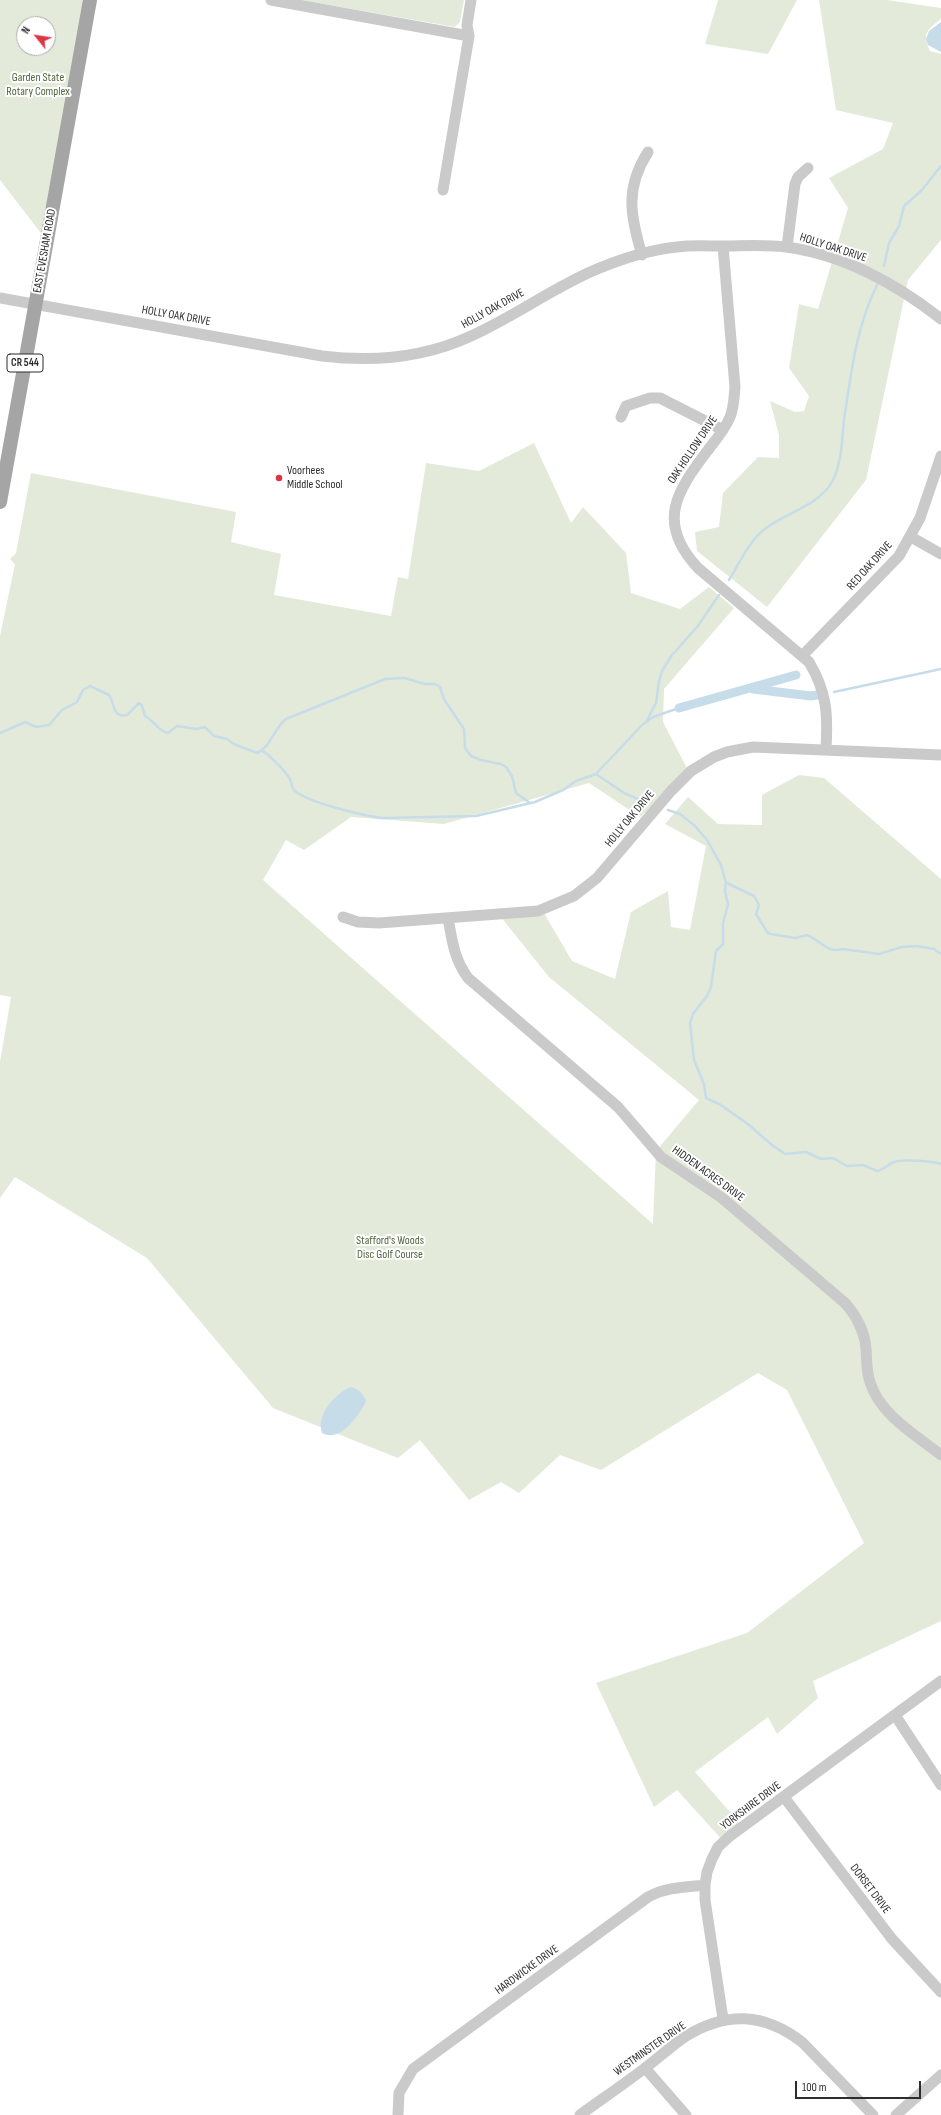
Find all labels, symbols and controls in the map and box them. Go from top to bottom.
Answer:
north arrow [16,16,56,56]
text: N [19,24,33,36]
park label: Garden State Rotary Complex [6,71,70,99]
street label: EAST EVESHAM ROAD [31,208,59,294]
street label: HOLLY OAK DRIVE [798,230,868,266]
street label: HOLLY OAK DRIVE [459,286,527,332]
street label: HOLLY OAK DRIVE [140,303,212,329]
road number: CR 544 [7,354,43,372]
street label: OAK HOLLOW DRIVE [665,413,721,487]
place label: Voorhees Middle School [287,464,343,492]
marker: Voorhees Middle School [274,473,284,483]
street label: RED OAK DRIVE [844,539,896,593]
street label: HOLLY OAK DRIVE [602,788,658,850]
street label: HIDDEN ACRES DRIVE [669,1143,747,1205]
park label: Stafford's Woods Disc Golf Course [356,1234,424,1262]
street label: YORKSHIRE DRIVE [718,1779,784,1833]
street label: DORSET DRIVE [847,1861,893,1917]
street label: HARDWICKE DRIVE [492,1942,562,1998]
street label: WESTMINSTER DRIVE [611,2019,689,2079]
scale bar [797,2073,923,2099]
text: 100 m [802,2080,827,2095]

